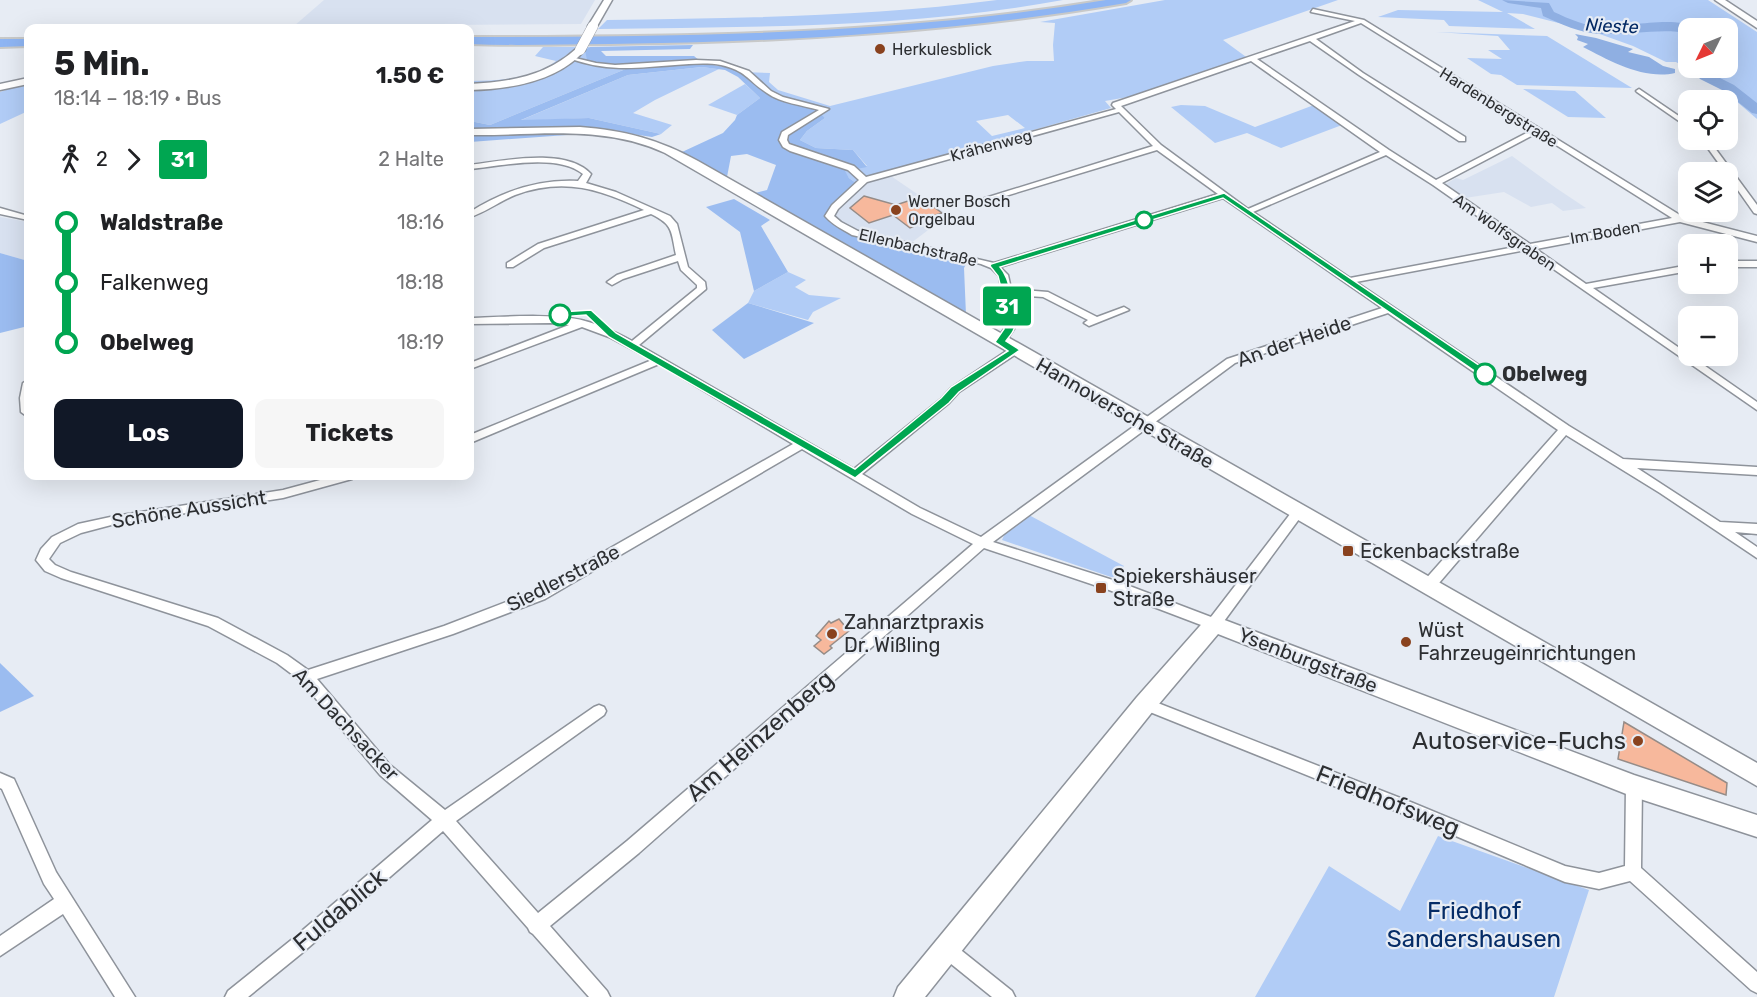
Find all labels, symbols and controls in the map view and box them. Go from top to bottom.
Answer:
water label: Nieste [1585,14,1639,38]
north arrow [1678,18,1738,78]
map controls [1678,18,1738,366]
place label: Herkulesblick [892,40,992,59]
marker: Herkulesblick [873,42,887,56]
text: 5 Min. [54,44,150,83]
text: 1.50 € [376,62,444,89]
street label: Hardenbergstraße [1436,63,1561,151]
text: 18:14 – 18:19 · Bus [54,86,221,110]
button: locate [1678,90,1738,150]
street label: Krähenweg [948,125,1034,166]
icon: walk [54,143,87,176]
icon: forward [117,143,150,176]
text: 2 [96,147,108,171]
text: 31 [171,147,195,172]
text: 2 Halte [378,147,444,171]
button: layers [1678,162,1738,222]
street label: Am Wolfsgraben [1450,190,1560,275]
place label: Werner Bosch Orgelbau [908,192,1010,229]
marker: Werner Bosch Orgelbau [889,203,903,217]
text: Waldstraße [100,209,223,236]
text: 18:16 [397,210,444,234]
unlabelled marker [1135,211,1153,229]
street label: Im Boden [1569,217,1641,248]
street label: Ellenbachstraße [857,225,979,270]
button: + [1678,234,1738,294]
text: Falkenweg [100,269,209,296]
text: 18:18 [396,270,444,294]
line badge: 31 [980,286,1034,326]
text: 31 [995,294,1019,319]
unlabelled marker [549,304,571,326]
button: − [1678,306,1738,366]
street label: An der Heide [1234,310,1354,372]
text: Obelweg [100,329,194,356]
text: 18:19 [397,330,444,354]
street label: Hannoversche Straße [1032,352,1218,474]
place label: Obelweg [1502,362,1587,386]
marker: Obelweg [1474,363,1496,385]
button: Los [54,399,243,468]
button: Tickets [255,399,444,468]
street label: Schöne Aussicht [110,485,268,533]
street label: Siedlerstraße [503,539,623,617]
place label: Eckenbackstraße [1360,539,1520,563]
marker: Eckenbackstraße [1341,544,1355,558]
place label: Spiekershäuser Straße [1113,564,1257,611]
marker: Spiekershäuser Straße [1094,581,1108,595]
place label: Zahnarztpraxis Dr. Wißling [844,610,984,657]
place label: Wüst Fahrzeugeinrichtungen [1418,618,1636,665]
street label: Ysenburgstraße [1235,622,1381,698]
marker: Zahnarztpraxis Dr. Wißling [825,627,839,641]
marker: Wüst Fahrzeugeinrichtungen [1399,635,1413,649]
street label: Am Dachsacker [288,663,405,786]
street label: Am Heinzenberg [681,665,839,807]
place label: Autoservice-Fuchs [1412,727,1626,755]
marker: Autoservice-Fuchs [1631,734,1645,748]
street label: Friedhofsweg [1312,759,1464,843]
street label: Fuldablick [288,863,393,957]
park label: Friedhof Sandershausen [1387,897,1561,953]

